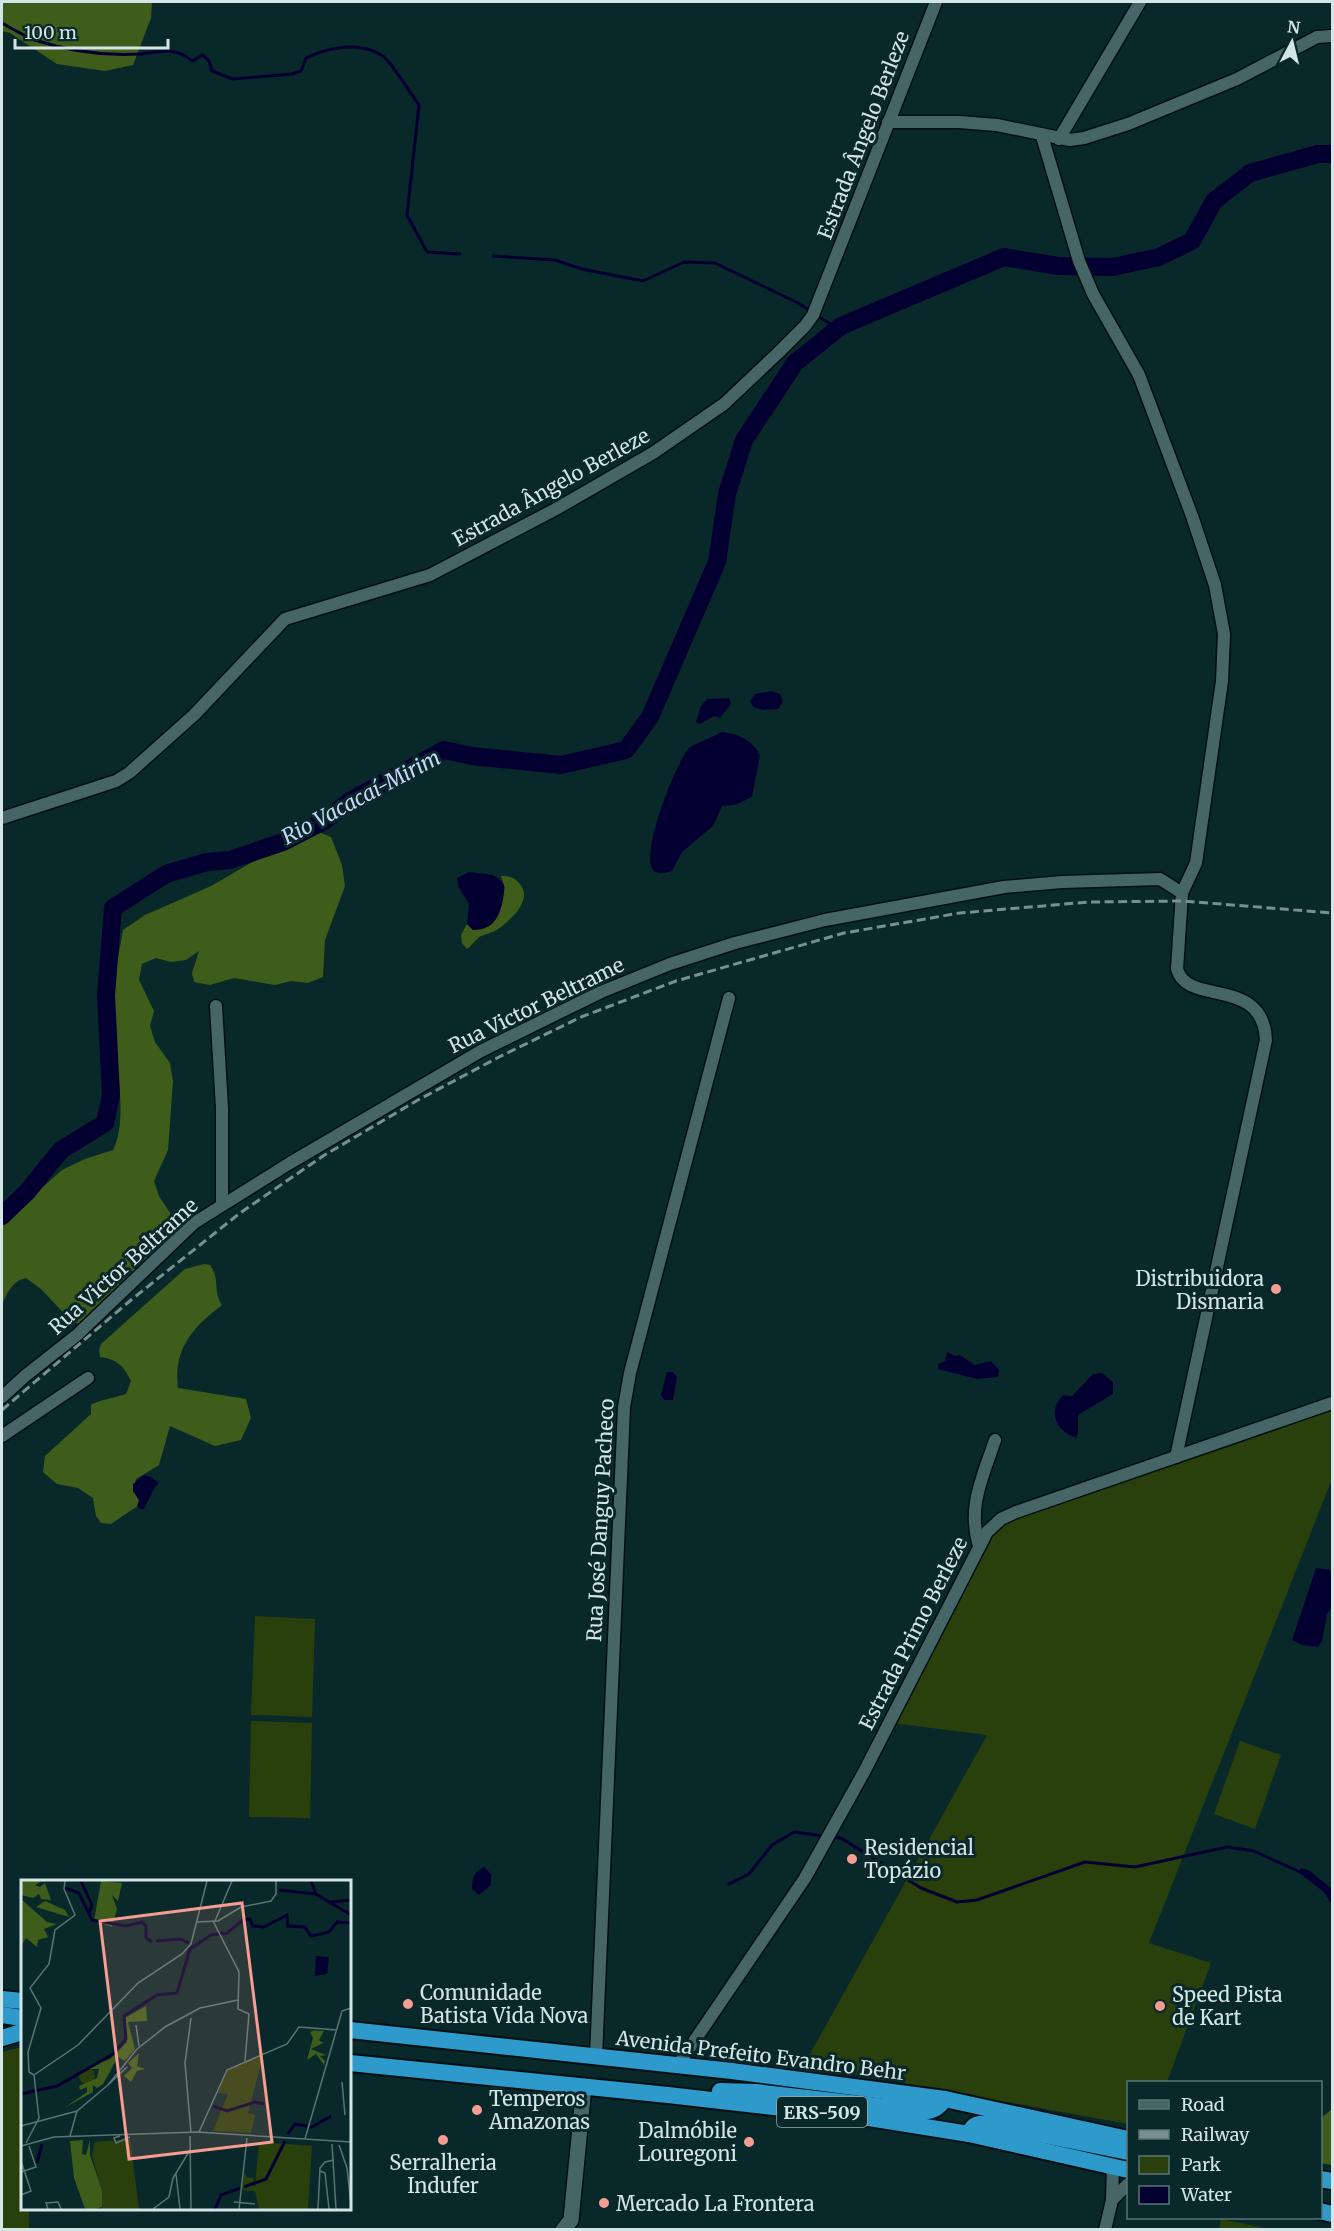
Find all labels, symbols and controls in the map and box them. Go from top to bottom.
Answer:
scale bar [15,12,168,50]
north arrow [1262,12,1322,72]
text: N [1286,16,1302,38]
text: 100 m [24,21,77,44]
street label: Estrada Ângelo Berleze [811,27,914,243]
street label: Estrada Ângelo Berleze [448,422,654,551]
water label: Rio Vacacaí-Mirim [277,744,445,850]
street label: Rua Victor Beltrame [444,952,628,1058]
street label: Rua Victor Beltrame [43,1192,203,1340]
place label: Distribuidora Dismaria [1135,1266,1264,1314]
marker: Distribuidora Dismaria [1269,1282,1283,1296]
street label: Rua José Danguy Pacheco [581,1397,619,1642]
street label: Estrada Primo Berleze [853,1532,973,1734]
place label: Residencial Topázio [864,1835,974,1883]
marker: Residencial Topázio [845,1852,859,1866]
inset map [21,1880,351,2210]
place label: Comunidade Batista Vida Nova [420,1980,589,2028]
place label: Speed Pista de Kart [1172,1982,1283,2030]
marker: Comunidade Batista Vida Nova [401,1997,415,2011]
marker: Speed Pista de Kart [1153,1999,1167,2013]
street label: Avenida Prefeito Evandro Behr [614,2025,907,2085]
legend [1127,2081,1322,2219]
place label: Temperos Amazonas [488,2086,590,2134]
text: Road [1181,2093,1225,2116]
road number: ERS-509 [777,2097,867,2127]
marker: Temperos Amazonas [470,2103,484,2117]
place label: Dalmóbile Louregoni [638,2118,737,2166]
text: Railway [1181,2123,1250,2146]
marker: Serralheria Indufer [436,2133,450,2147]
marker: Dalmóbile Louregoni [742,2135,756,2149]
place label: Serralheria Indufer [389,2150,497,2198]
text: Park [1181,2153,1222,2176]
text: Water [1180,2183,1232,2206]
place label: Mercado La Frontera [616,2191,815,2216]
marker: Mercado La Frontera [597,2196,611,2210]

